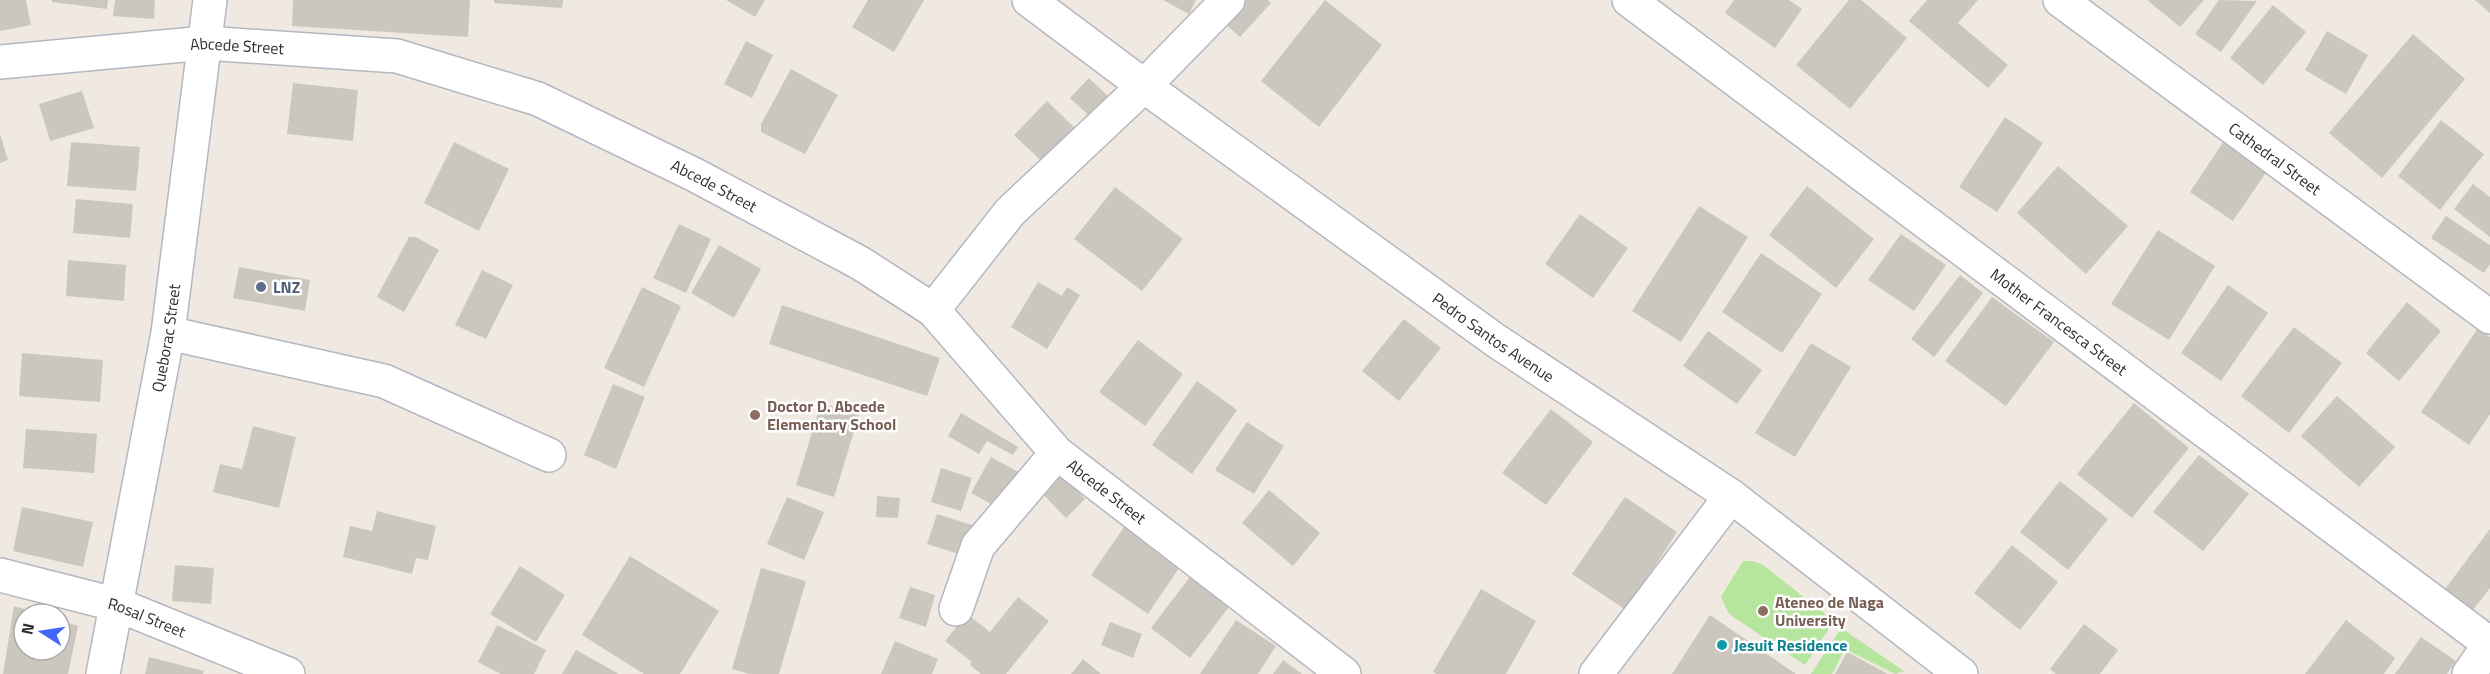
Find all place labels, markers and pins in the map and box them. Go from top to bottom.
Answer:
place label: LNZ [273,275,300,299]
marker: LNZ [254,280,268,294]
place label: Doctor D. Abcede Elementary School [767,394,896,436]
marker: Doctor D. Abcede Elementary School [748,408,762,422]
place label: Ateneo de Naga University [1775,590,1884,632]
marker: Ateneo de Naga University [1756,604,1770,618]
place label: Jesuit Residence [1734,633,1847,657]
marker: Jesuit Residence [1715,638,1729,652]

